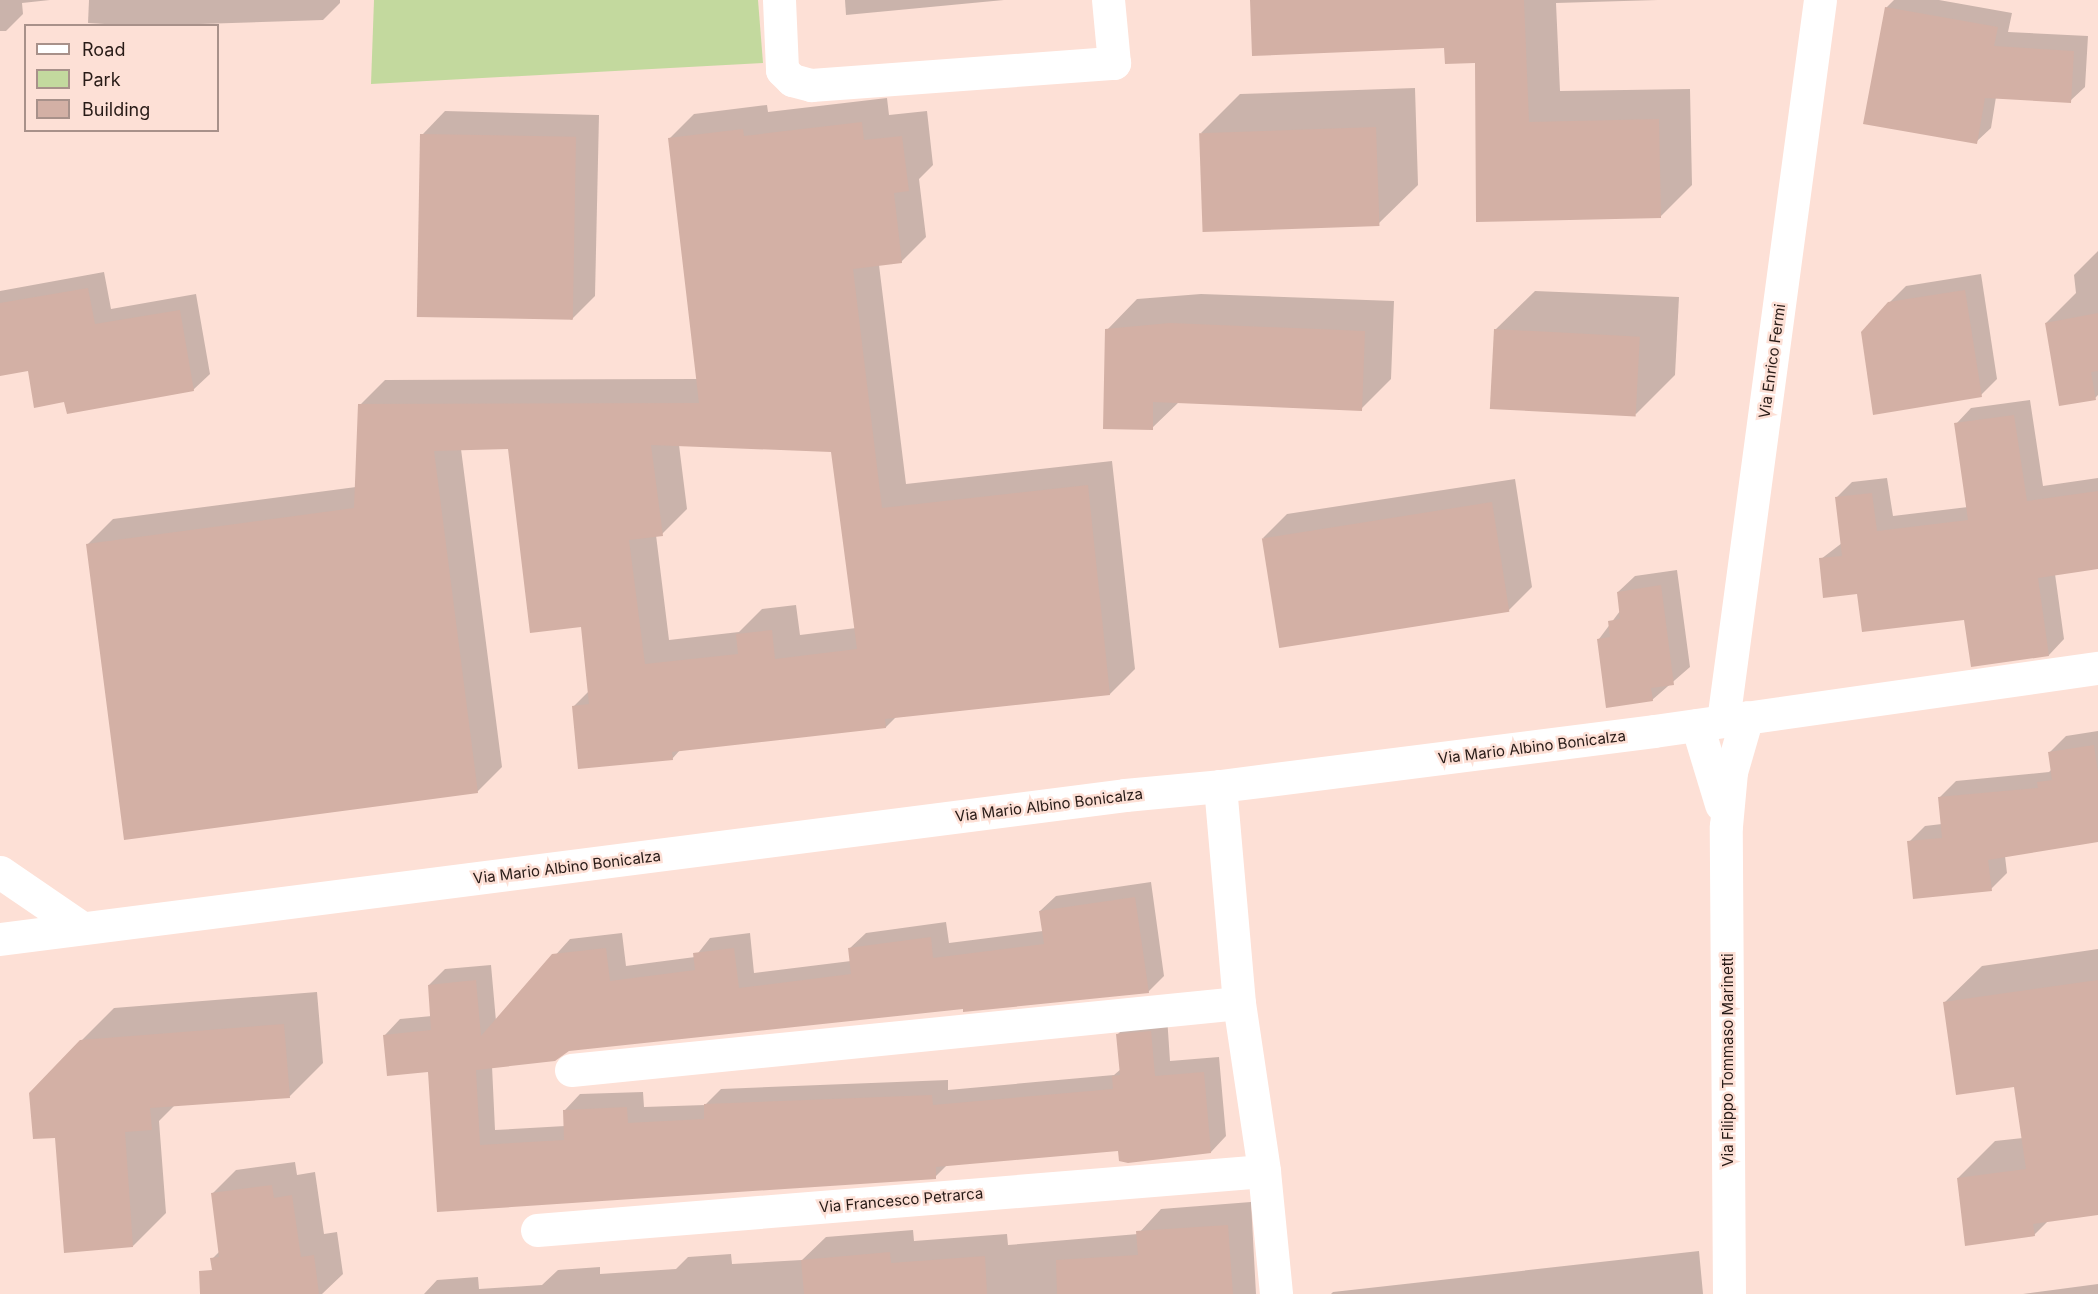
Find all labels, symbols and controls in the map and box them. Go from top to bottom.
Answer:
legend [24,24,219,132]
text: Road [82,39,125,60]
text: Park [82,69,121,90]
text: Building [82,99,150,120]
street label: Via Enrico Fermi [1755,303,1789,419]
street label: Via Mario Albino Bonicalza [1437,727,1627,767]
street label: Via Mario Albino Bonicalza [954,785,1144,825]
street label: Via Mario Albino Bonicalza [472,847,662,887]
street label: Via Filippo Tommaso Marinetti [1719,953,1737,1167]
street label: Via Francesco Petrarca [818,1184,984,1216]

